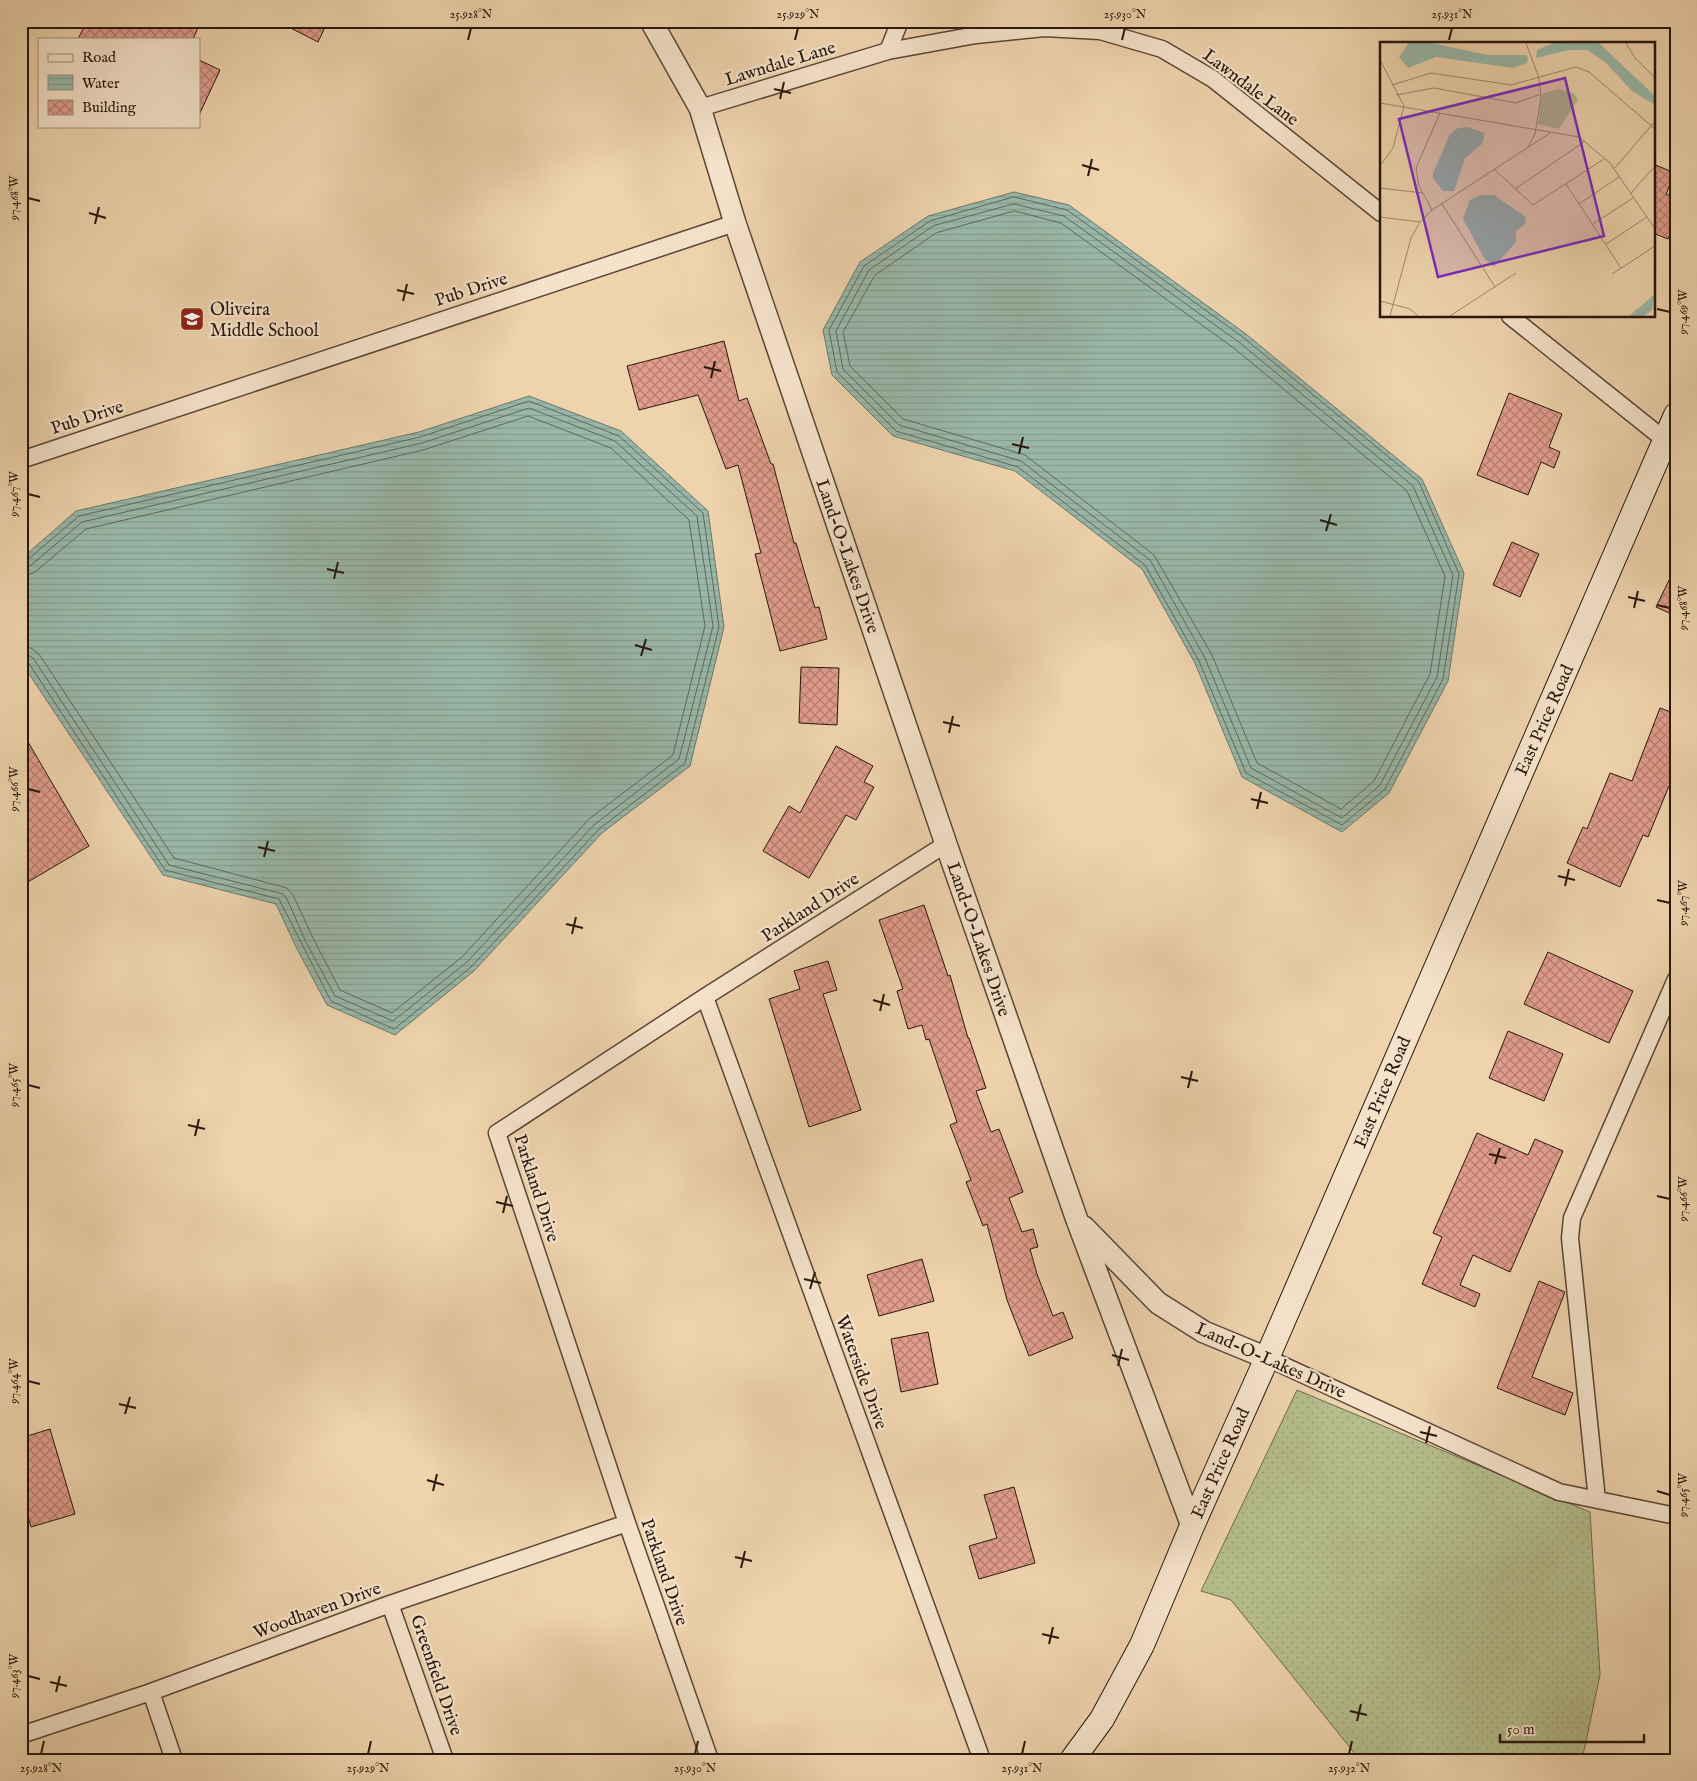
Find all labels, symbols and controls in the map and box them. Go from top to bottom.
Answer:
text: 25.928°N [450,7,493,22]
text: 25.929°N [777,7,820,22]
text: 25.930°N [1104,7,1147,22]
text: 25.931°N [1432,7,1473,22]
street label: Lawndale Lane [722,37,839,92]
legend [38,38,200,128]
inset map [1380,42,1654,318]
street label: Lawndale Lane [1197,45,1303,132]
text: Road [82,48,117,67]
text: Water [82,74,120,93]
text: Building [82,98,137,117]
text: 97.468°W [7,175,22,221]
street label: Pub Drive [432,268,511,313]
text: 97.469°W [1676,289,1691,335]
place label: Oliveira Middle School [210,299,319,343]
school or university icon: Oliveira Middle School [179,306,205,332]
street label: Pub Drive [48,396,127,441]
text: 97.467°W [7,471,22,518]
street label: Land-O-Lakes Drive [809,476,884,637]
text: 97.468°W [1676,585,1691,631]
street label: East Price Road [1511,661,1580,780]
text: 97.466°W [7,766,22,812]
street label: Land-O-Lakes Drive [940,859,1015,1020]
street label: Parkland Drive [758,868,864,948]
text: 97.467°W [1676,880,1691,927]
street label: East Price Road [1350,1033,1417,1152]
text: 97.465°W [7,1062,22,1108]
street label: Parkland Drive [507,1132,564,1245]
text: 97.466°W [1676,1176,1691,1222]
street label: Waterside Drive [829,1312,892,1433]
street label: Land-O-Lakes Drive [1192,1318,1349,1405]
text: 97.464°W [7,1358,22,1405]
street label: East Price Road [1187,1404,1256,1523]
text: 97.465°W [1676,1472,1691,1518]
street label: Parkland Drive [634,1516,693,1629]
street label: Woodhaven Drive [251,1578,384,1645]
street label: Greenfield Drive [404,1612,467,1739]
text: 97.463°W [7,1653,22,1699]
scale bar [1500,1711,1643,1743]
text: 50 m [1507,1720,1535,1739]
text: 25.928°N [20,1761,63,1776]
text: 25.929°N [347,1761,390,1776]
text: 25.930°N [674,1761,717,1776]
text: 25.931°N [1002,1761,1043,1776]
text: 25.932°N [1328,1761,1371,1776]

